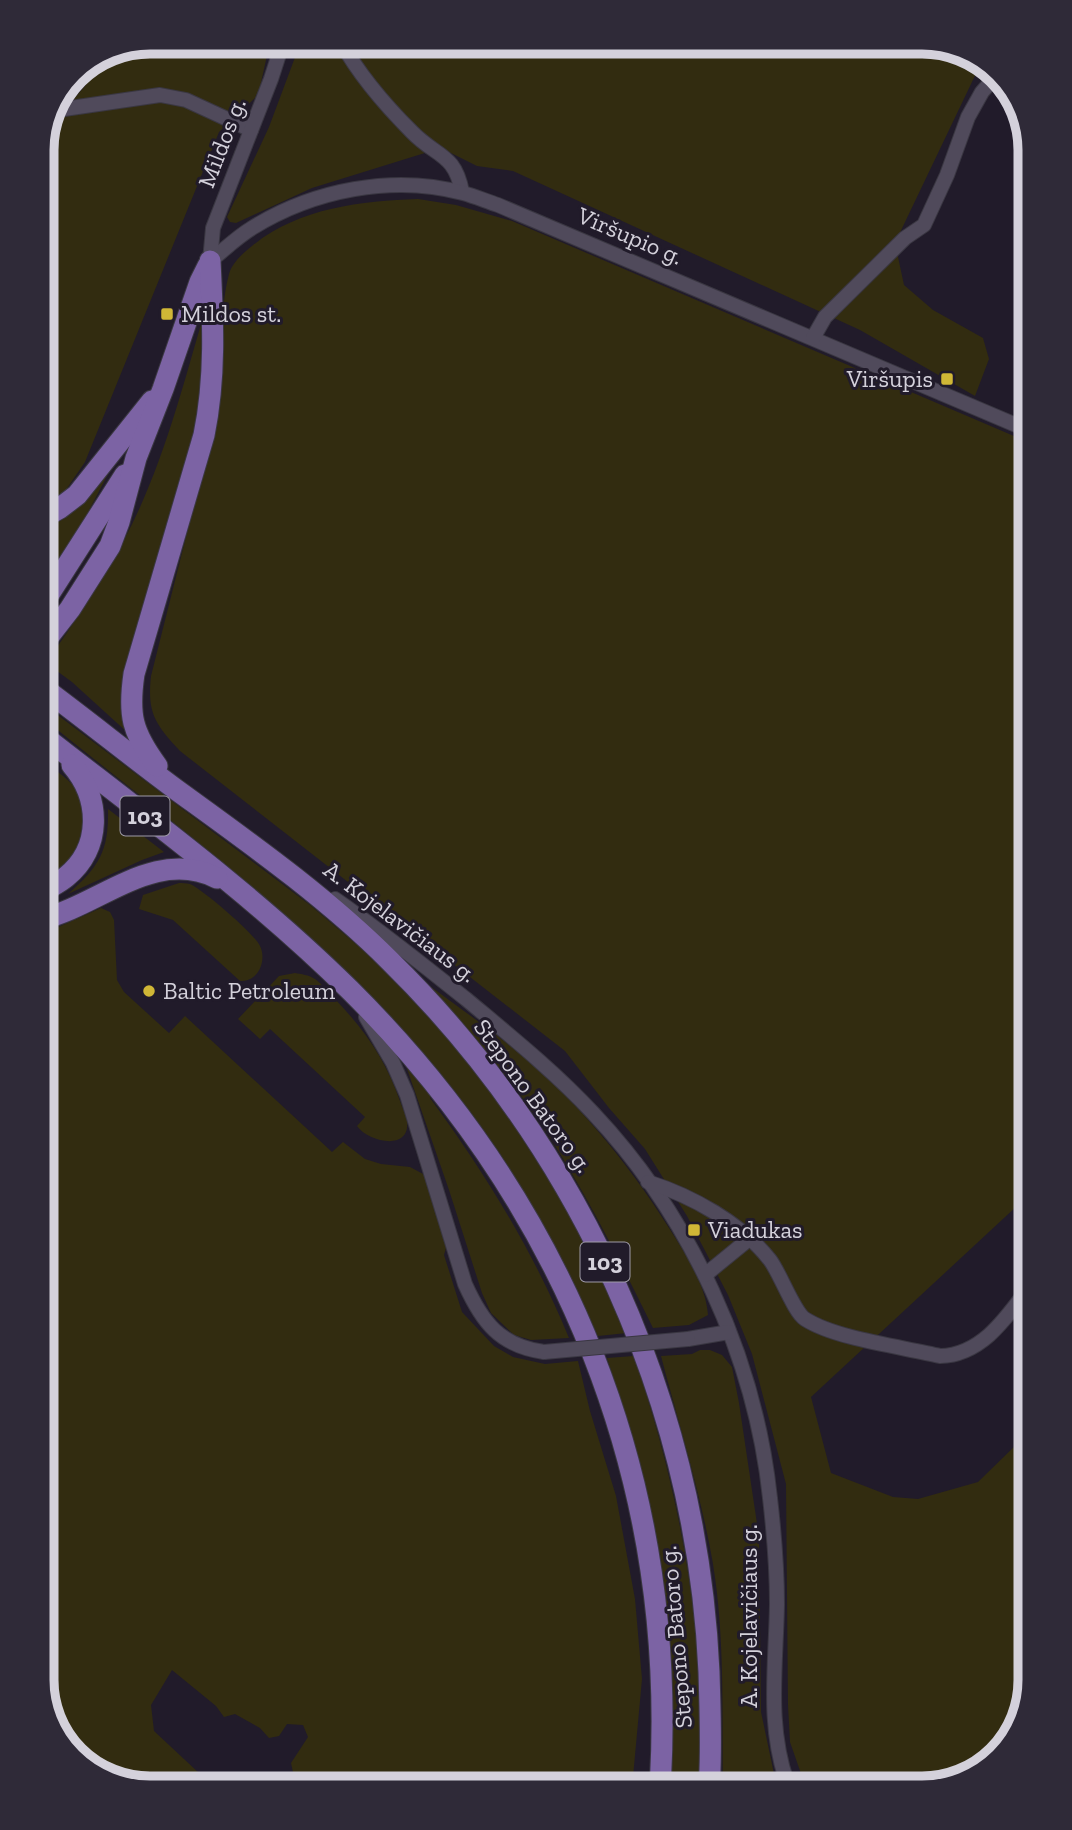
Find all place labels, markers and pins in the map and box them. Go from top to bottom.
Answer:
place label: Mildos st. [181,299,281,328]
marker: Mildos st. [159,306,175,322]
place label: Viršupis [846,364,933,393]
marker: Viršupis [939,371,955,387]
place label: Baltic Petroleum [163,976,336,1005]
marker: Baltic Petroleum [141,983,157,999]
place label: Viadukas [707,1215,803,1244]
marker: Viadukas [686,1222,702,1238]

